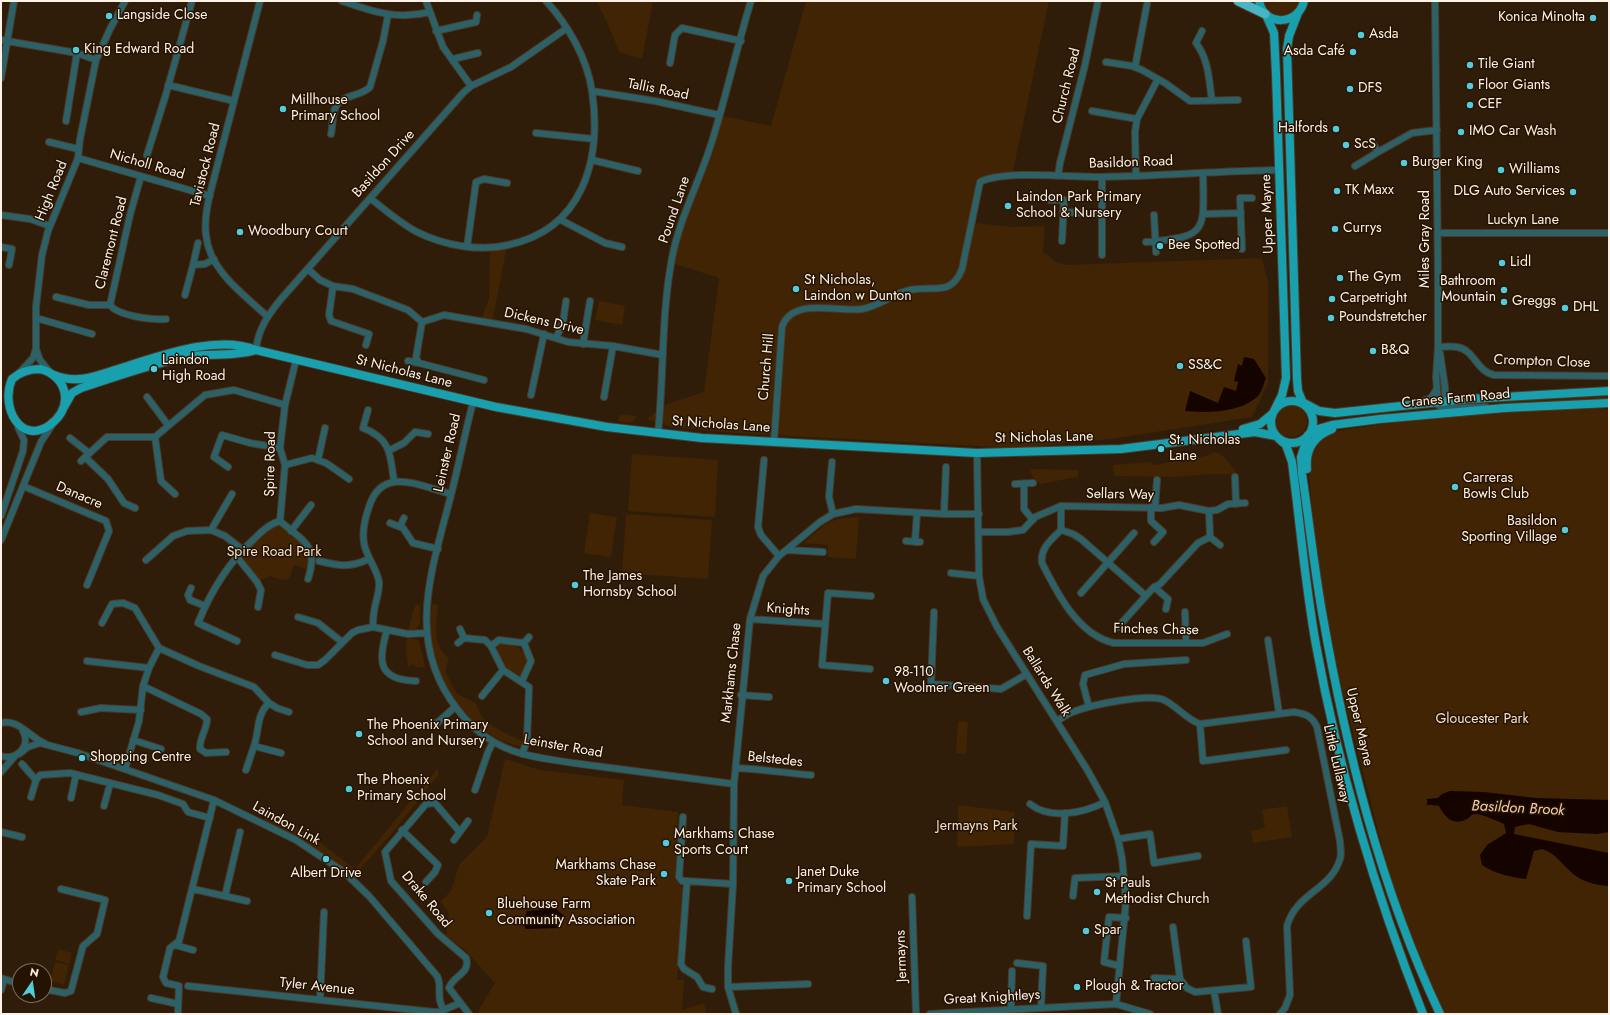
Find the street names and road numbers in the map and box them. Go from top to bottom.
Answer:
street label: Church Road [1049,46,1085,126]
street label: Tallis Road [626,76,690,104]
street label: Tavistock Road [188,122,224,208]
street label: Basildon Drive [349,127,419,201]
street label: Nicholl Road [108,146,186,184]
street label: Basildon Road [1089,153,1173,173]
street label: High Road [32,158,72,224]
street label: Pound Lane [656,174,694,246]
street label: Upper Mayne [1258,174,1278,254]
street label: Miles Gray Road [1418,190,1434,288]
street label: Claremont Road [92,195,132,291]
street label: Luckyn Lane [1487,213,1559,229]
street label: Dickens Drive [502,305,586,339]
street label: Church Hill [756,333,778,401]
street label: St Nicholas Lane [354,352,454,392]
street label: Crompton Close [1493,352,1591,372]
street label: Cranes Farm Road [1401,386,1511,412]
street label: Leinster Road [431,412,465,494]
street label: St Nicholas Lane [671,413,771,437]
street label: St Nicholas Lane [994,429,1094,447]
street label: Spire Road [262,431,280,497]
street label: Danacre [53,479,105,513]
street label: Sellars Way [1086,486,1154,504]
street label: Knights [766,600,810,620]
street label: Finches Chase [1113,621,1199,639]
street label: Markhams Chase [718,622,746,724]
street label: Ballards Walk [1018,644,1074,720]
street label: Upper Mayne [1342,686,1376,768]
street label: Little Lullaway [1319,723,1353,805]
street label: Leinster Road [522,732,604,762]
street label: Belstedes [747,749,803,771]
street label: Laindon Link [249,799,323,849]
street label: Drake Road [398,868,454,932]
street label: Jermayns [893,930,911,982]
street label: Tyler Avenue [279,975,355,999]
street label: Great Knightleys [943,987,1041,1009]

